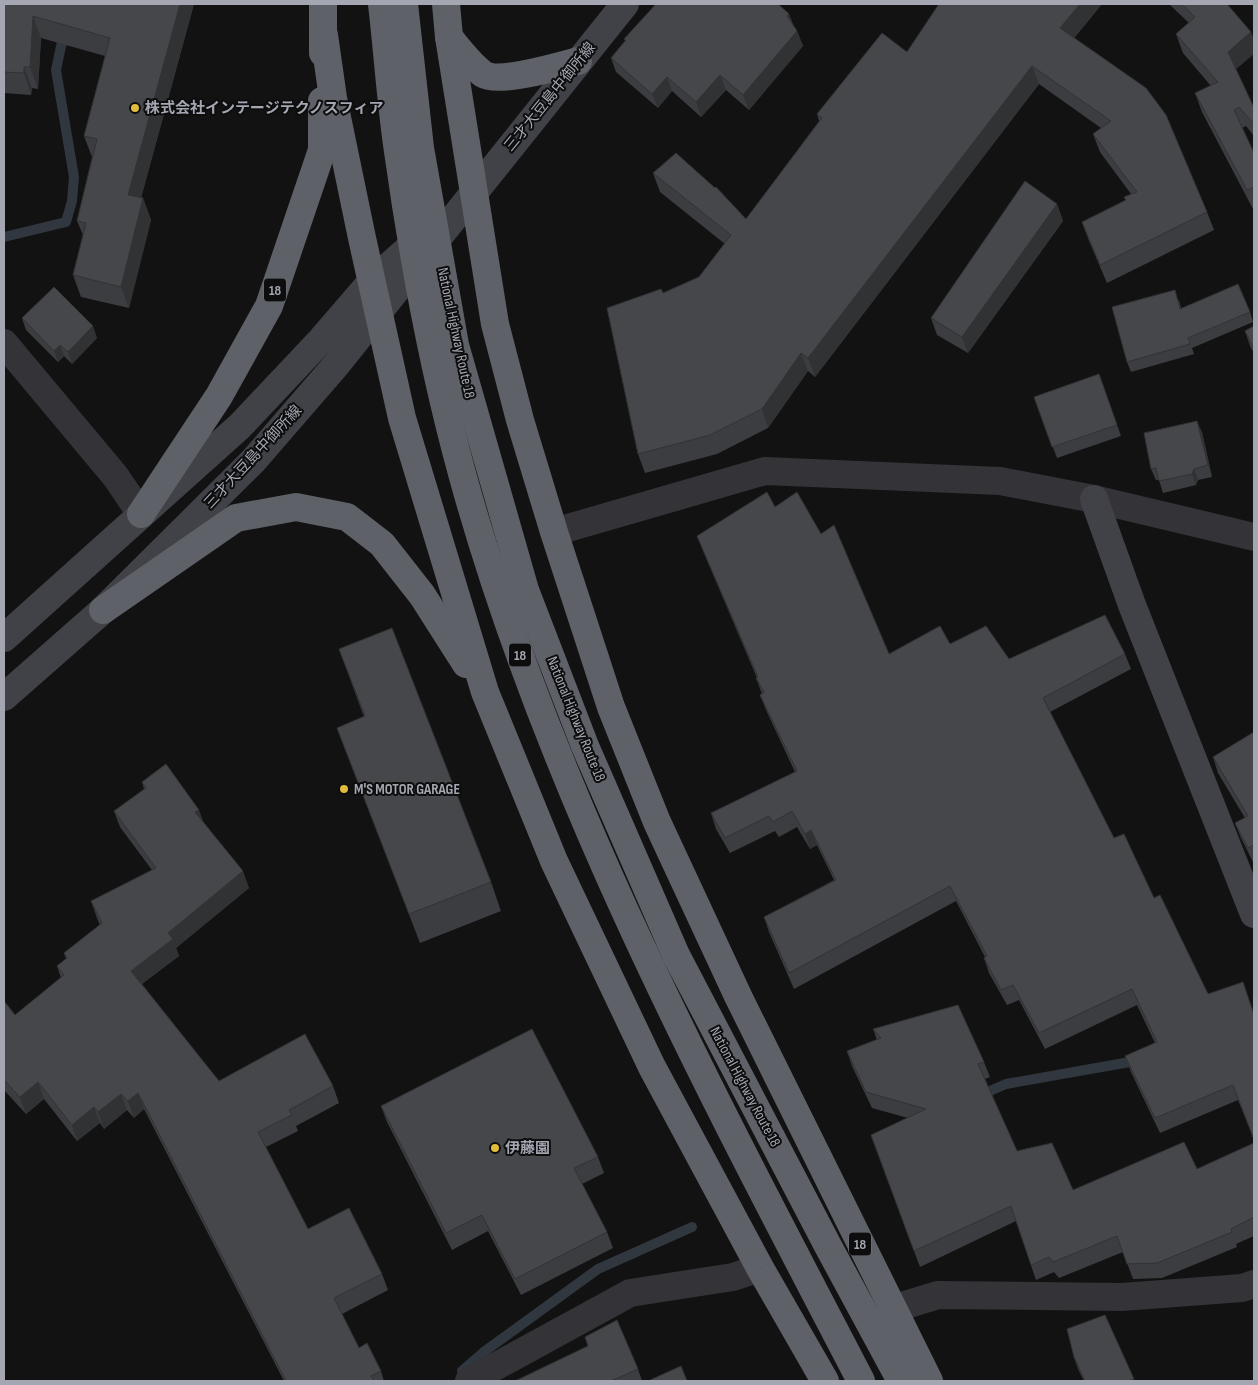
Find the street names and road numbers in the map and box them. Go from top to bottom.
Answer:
street label: 三才大豆島中御所線 [500,39,600,155]
street label: National Highway Route 18 [433,266,479,400]
road number: 18 [264,278,286,302]
street label: 三才大豆島中御所線 [200,401,306,513]
road number: 18 [509,644,531,666]
street label: National Highway Route 18 [542,654,610,784]
street label: National Highway Route 18 [705,1024,785,1150]
road number: 18 [849,1232,871,1256]

